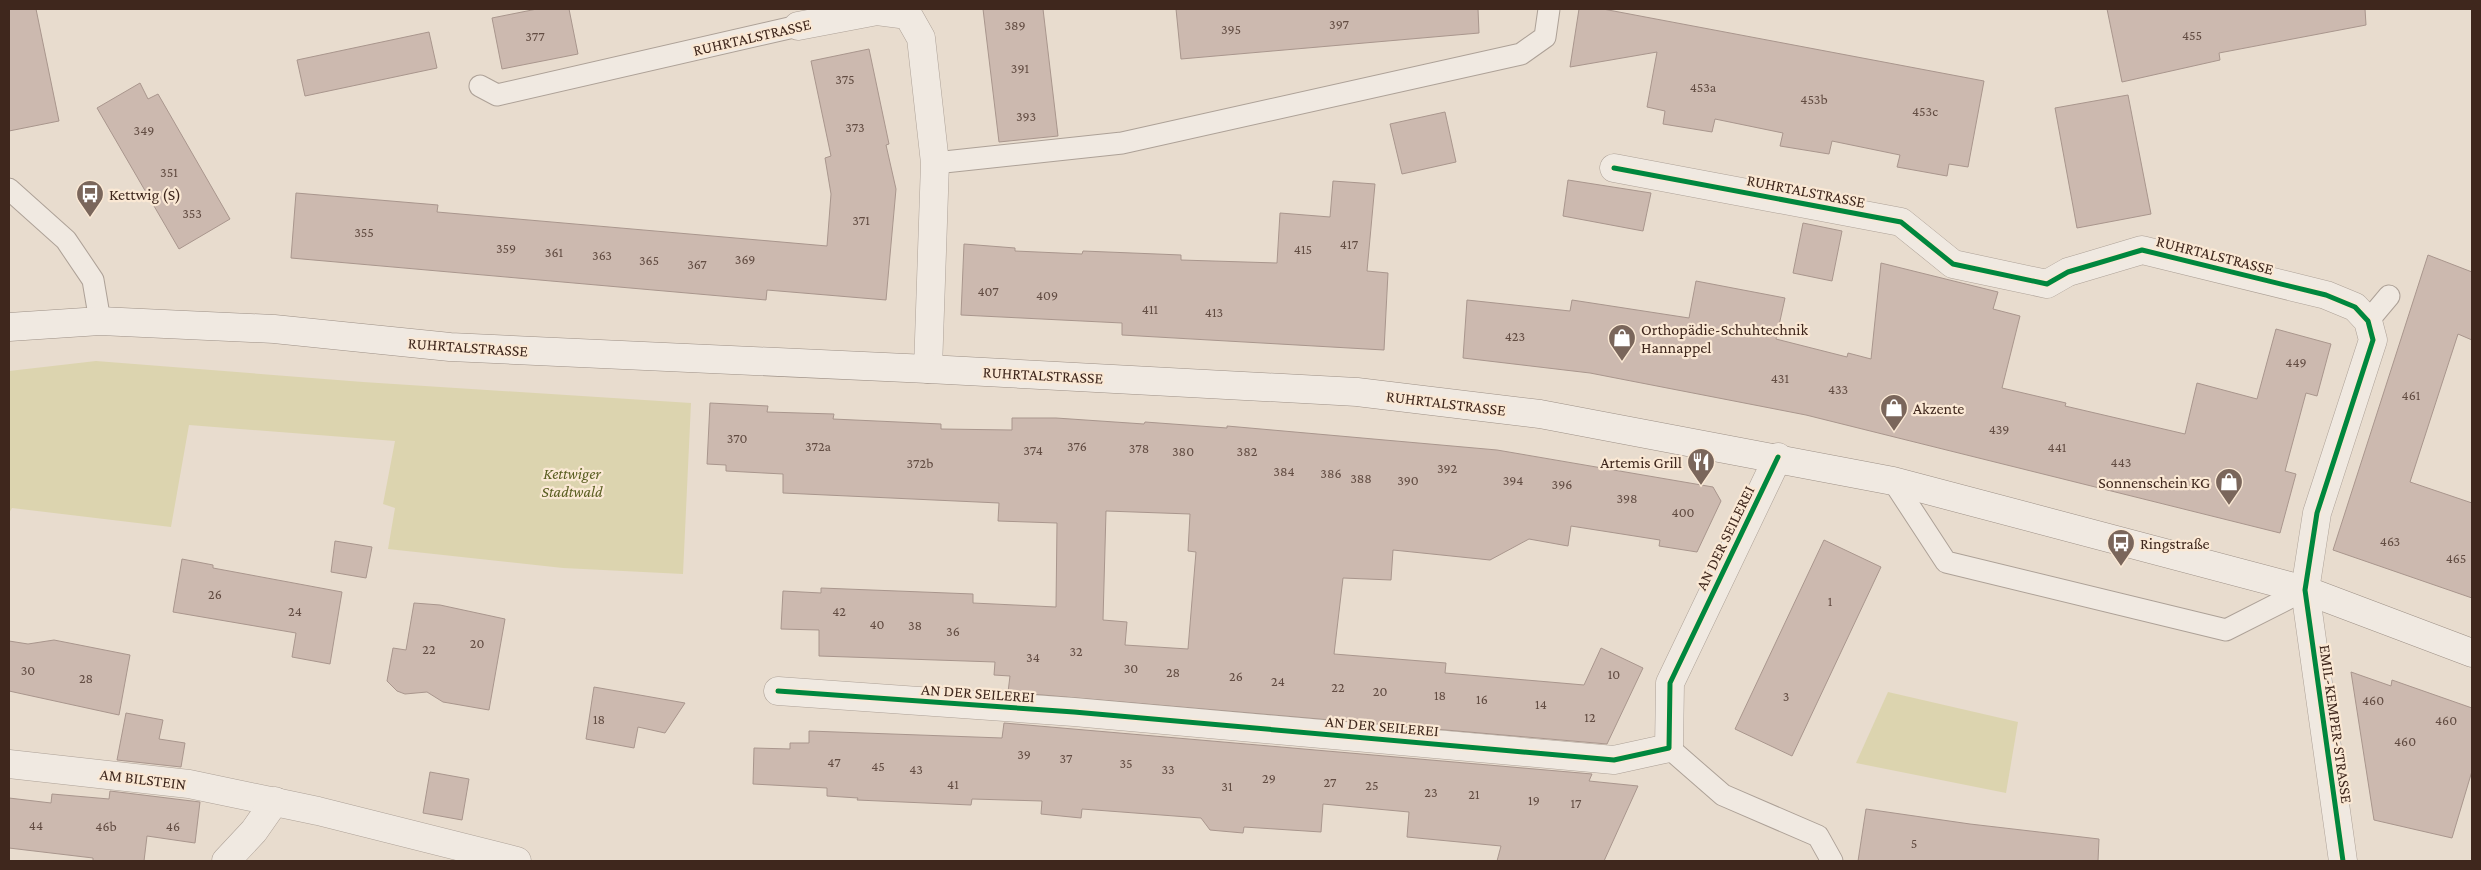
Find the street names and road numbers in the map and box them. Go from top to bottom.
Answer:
street label: RUHRTALSTRASSE [691,15,813,59]
street label: RUHRTALSTRASSE [1745,171,1867,211]
street label: RUHRTALSTRASSE [2155,232,2276,278]
street label: RUHRTALSTRASSE [407,334,529,360]
street label: RUHRTALSTRASSE [982,363,1104,387]
street label: RUHRTALSTRASSE [1385,387,1507,419]
street label: AN DER SEILEREI [1692,483,1758,593]
street label: EMIL-KEMPER-STRASSE [2316,643,2356,805]
street label: AN DER SEILEREI [921,681,1036,705]
street label: AN DER SEILEREI [1325,713,1440,739]
street label: AM BILSTEIN [99,765,187,793]

